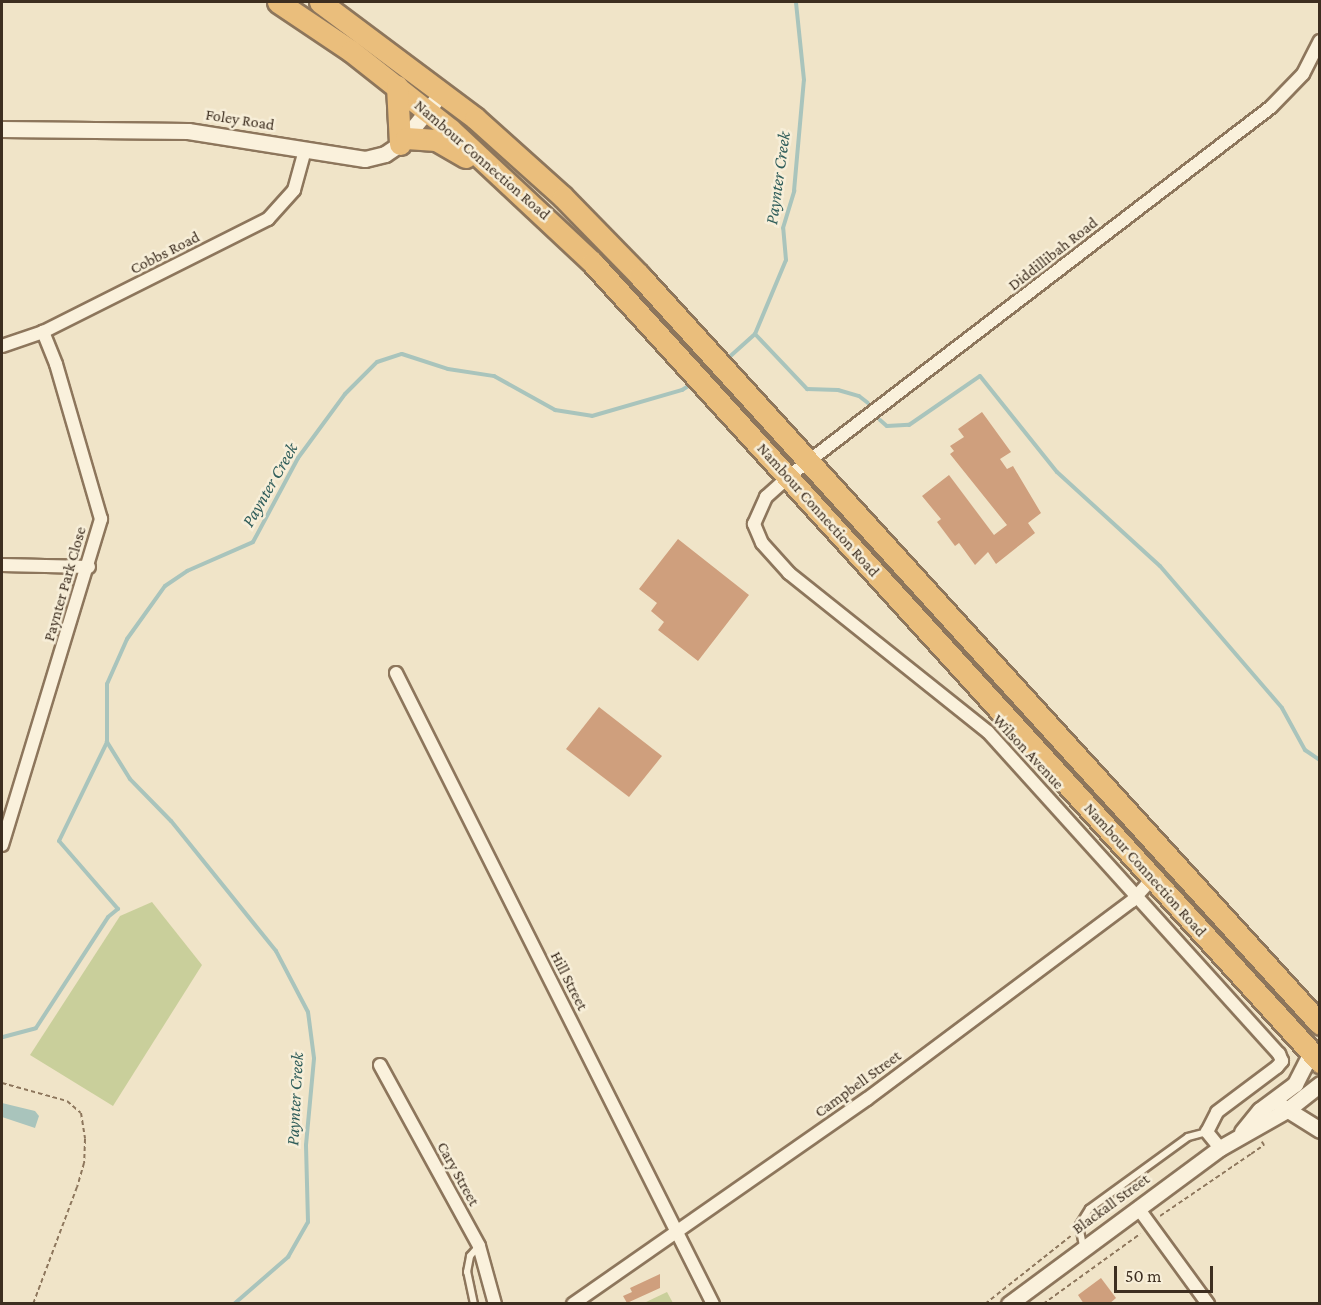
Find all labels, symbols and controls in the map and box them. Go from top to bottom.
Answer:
street label: Nambour Connection Road [410,96,554,224]
street label: Foley Road [204,105,276,135]
water label: Paynter Creek [761,130,795,226]
street label: Diddillibah Road [1004,213,1102,295]
street label: Cobbs Road [127,227,203,279]
water label: Paynter Creek [237,439,303,531]
street label: Nambour Connection Road [753,439,883,581]
street label: Paynter Park Close [39,524,91,644]
street label: Wilson Avenue [988,710,1068,794]
street label: Nambour Connection Road [1080,799,1210,941]
street label: Hill Street [546,948,592,1014]
street label: Campbell Street [811,1046,905,1122]
water label: Paynter Creek [282,1052,308,1146]
street label: Cary Street [433,1139,483,1209]
street label: Blackall Street [1069,1170,1153,1238]
scale bar [1117,1254,1216,1292]
text: 50 m [1125,1266,1162,1286]

